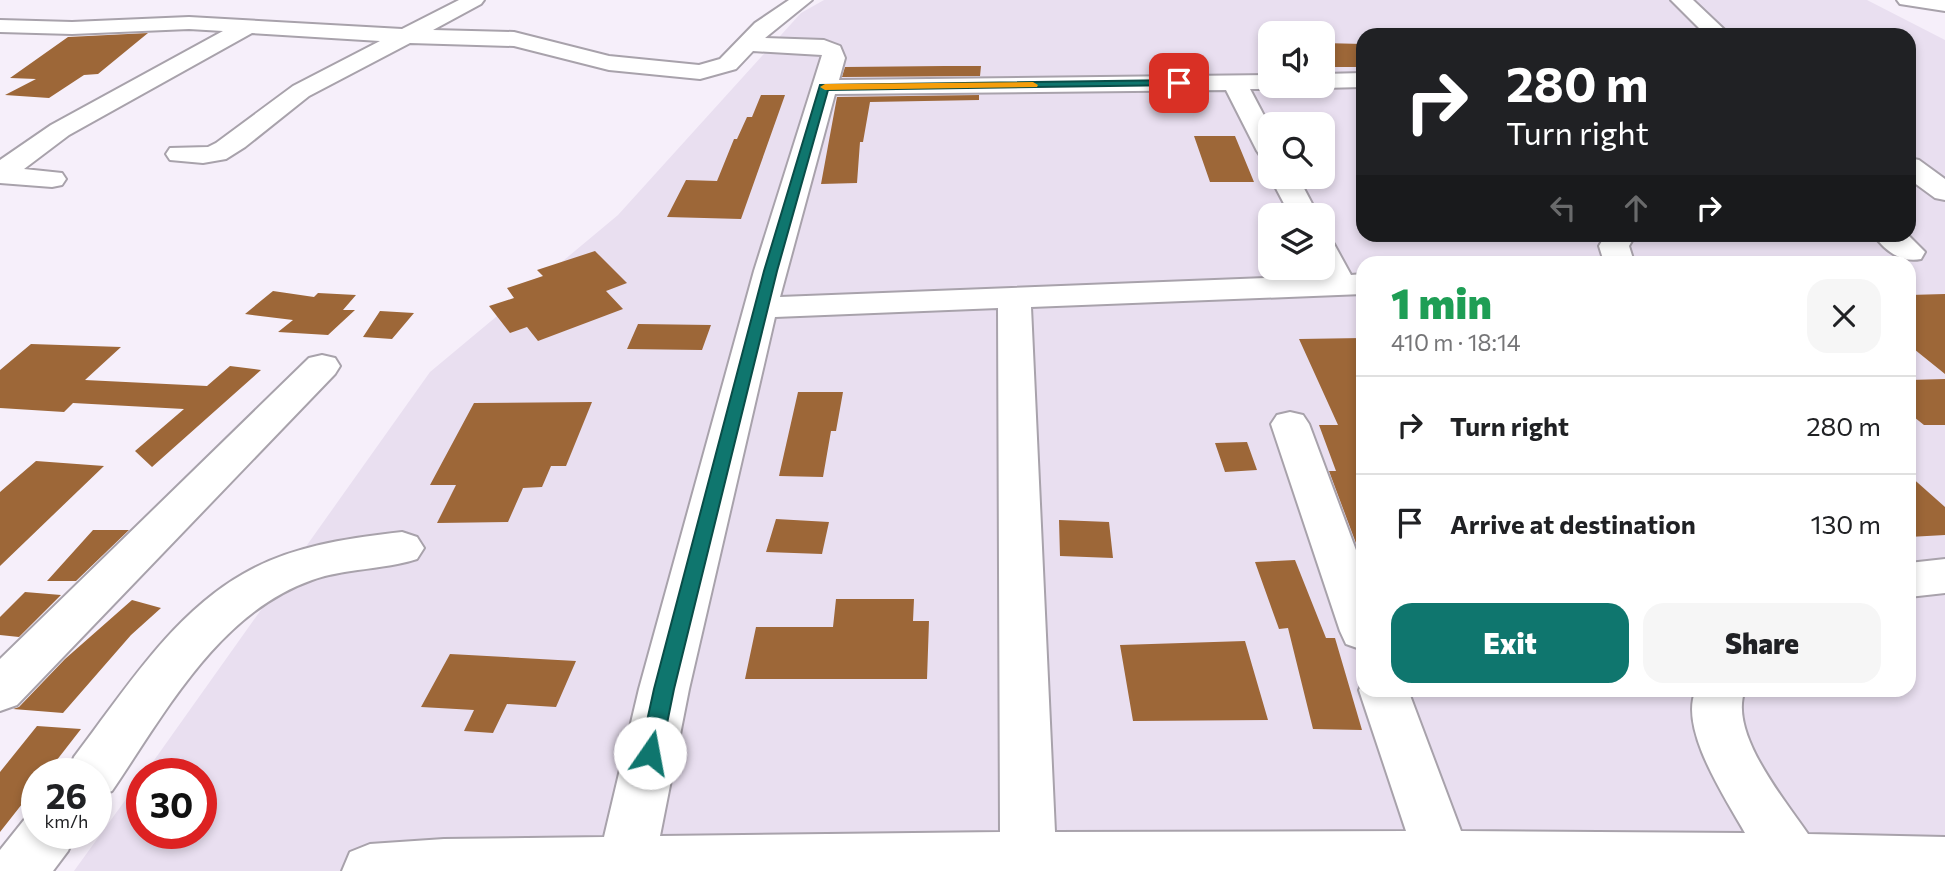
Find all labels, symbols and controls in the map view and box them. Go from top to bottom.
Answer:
map controls [1258,21,1335,280]
button: sound [1258,21,1335,98]
text: 280 m [1506,52,1649,112]
pin [1149,53,1209,113]
icon: right [1391,56,1482,147]
icon: arrive [1160,64,1198,102]
button: search [1258,112,1335,189]
text: Turn right [1506,112,1649,152]
icon: left [1544,189,1582,227]
icon: ahead [1617,189,1655,227]
icon: right [1690,189,1728,227]
button: layers [1258,203,1335,280]
text: 1 min [1391,276,1492,328]
button: close [1807,279,1881,353]
text: 410 m · 18:14 [1391,328,1521,356]
icon: right [1391,406,1429,444]
text: Turn right [1450,410,1569,441]
text: 280 m [1806,410,1881,441]
icon: arrive [1391,504,1429,542]
text: Arrive at destination [1450,508,1696,539]
text: 130 m [1810,508,1881,539]
button: Exit [1391,603,1629,683]
button: Share [1643,603,1881,683]
position arrow [613,716,687,790]
speed limit sign: 30 [126,758,217,849]
text: 26 [46,773,87,816]
text: km/h [45,810,88,832]

